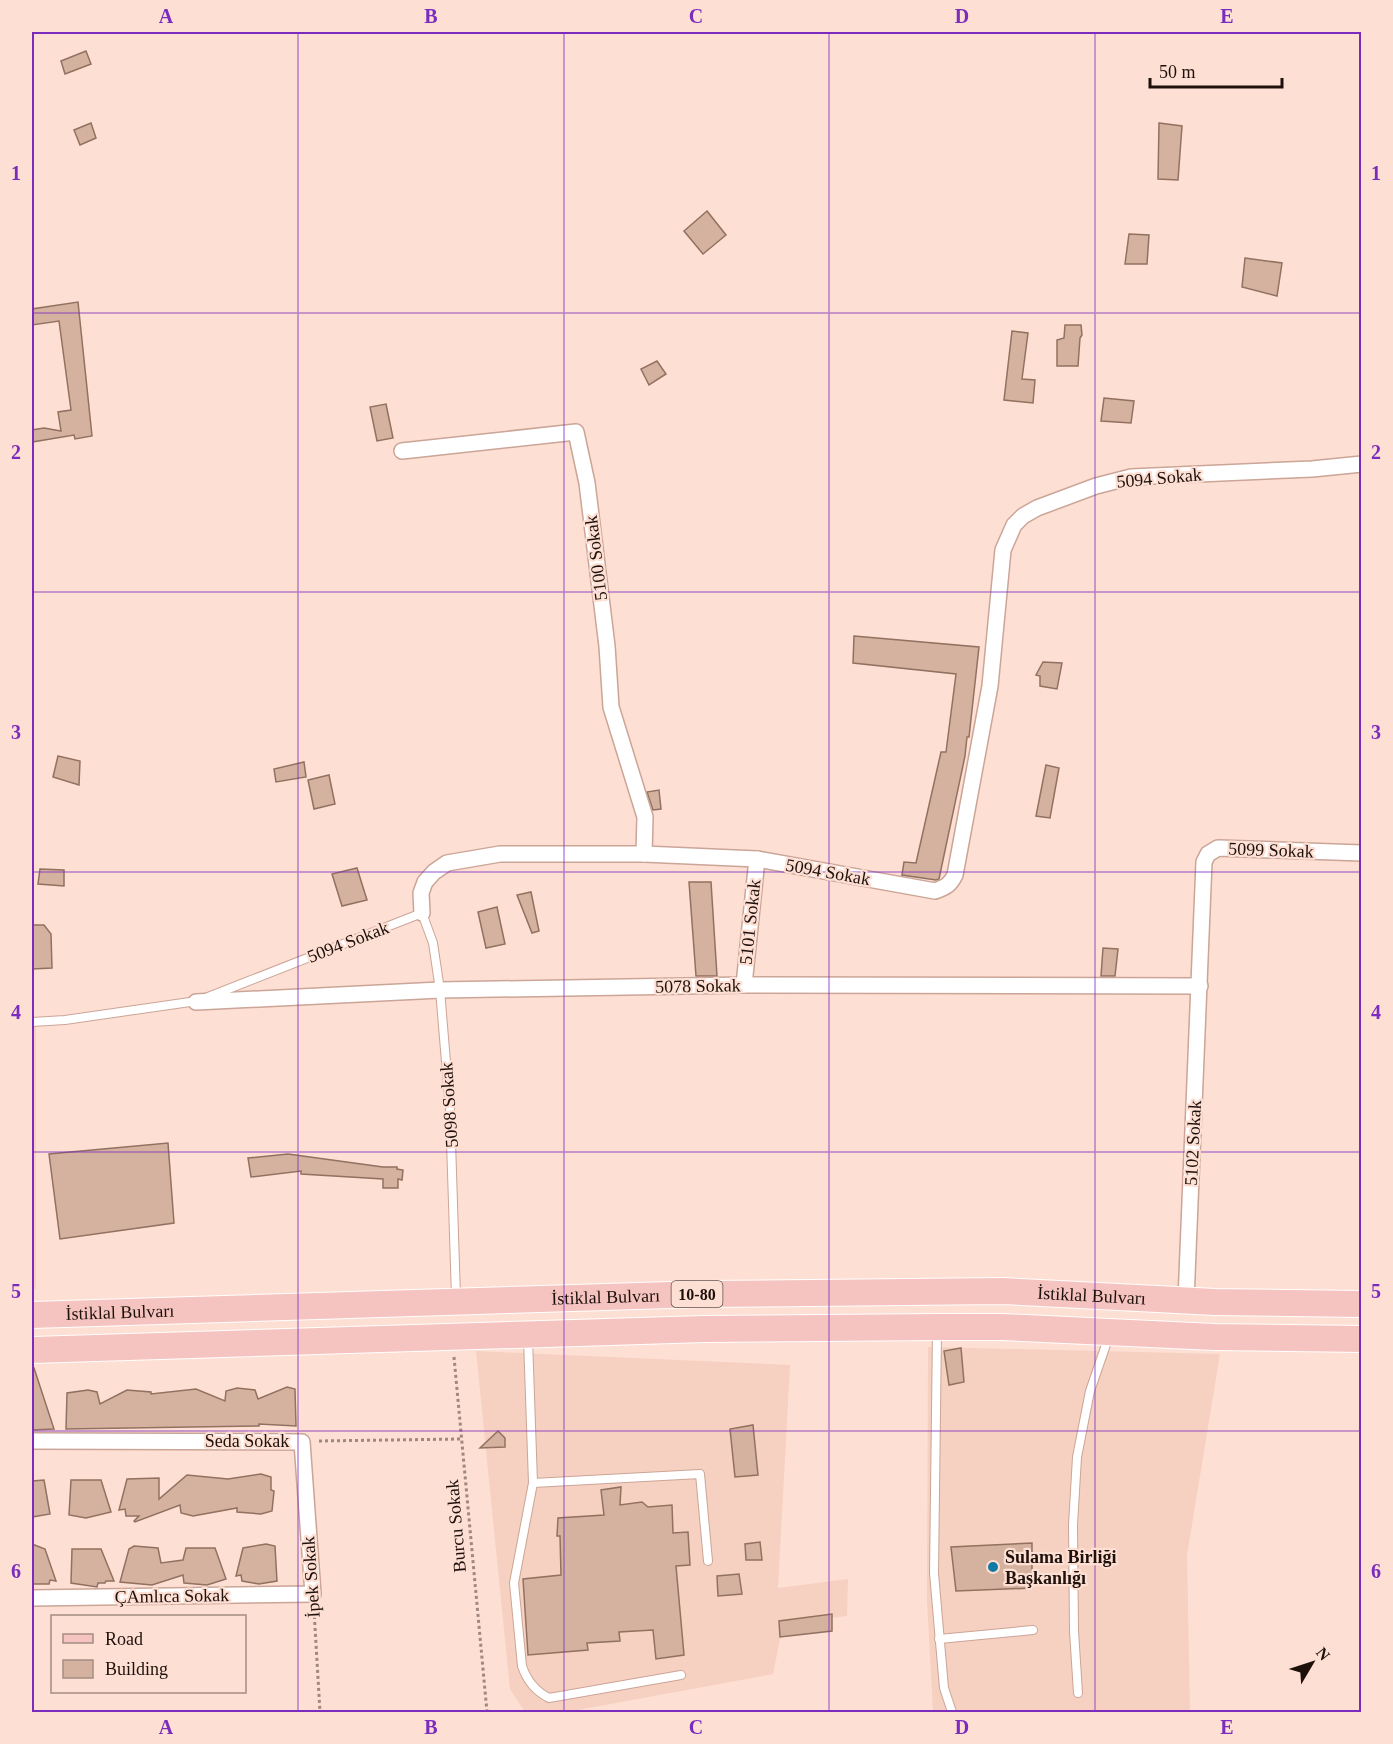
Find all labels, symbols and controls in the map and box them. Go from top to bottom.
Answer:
text: A [159,5,174,27]
text: B [424,5,438,27]
text: C [689,5,703,27]
text: D [955,5,969,27]
text: E [1220,5,1234,27]
scale bar [1150,51,1282,89]
text: 50 m [1159,62,1196,82]
text: 1 [11,162,21,184]
text: 1 [1371,162,1381,184]
text: 2 [11,441,21,463]
text: 2 [1371,441,1381,463]
street label: 5094 Sokak [1116,464,1202,492]
street label: 5100 Sokak [581,514,611,602]
text: 3 [11,721,21,743]
text: 3 [1371,721,1381,743]
street label: 5099 Sokak [1228,839,1314,861]
street label: 5094 Sokak [784,855,872,889]
street label: 5101 Sokak [736,878,764,966]
street label: 5094 Sokak [305,917,391,967]
street label: 5078 Sokak [655,975,741,997]
text: 4 [11,1001,21,1023]
text: 4 [1371,1001,1381,1023]
street label: 5098 Sokak [436,1062,462,1148]
street label: 5102 Sokak [1181,1100,1205,1186]
text: 5 [11,1280,21,1302]
text: 5 [1371,1280,1381,1302]
road number: 10-80 [672,1281,722,1307]
street label: İstiklal Bulvarı [1037,1283,1146,1308]
street label: İstiklal Bulvarı [551,1285,660,1309]
street label: İstiklal Bulvarı [65,1301,175,1324]
street label: Seda Sokak [205,1431,289,1451]
street label: Burcu Sokak [442,1479,470,1573]
street label: İpek Sokak [298,1536,324,1618]
place label: Sulama Birliği Başkanlığı [1005,1547,1117,1588]
text: 6 [11,1560,21,1582]
marker: Sulama Birliği Başkanlığı [986,1560,1000,1574]
text: 6 [1371,1560,1381,1582]
street label: ÇAmlıca Sokak [115,1585,229,1607]
legend [51,1615,246,1693]
text: Road [105,1629,143,1649]
north arrow [1282,1633,1342,1693]
text: N [1313,1644,1334,1664]
text: Building [105,1659,168,1679]
text: A [159,1716,174,1738]
text: B [424,1716,438,1738]
text: C [689,1716,703,1738]
text: D [955,1716,969,1738]
text: E [1220,1716,1234,1738]

